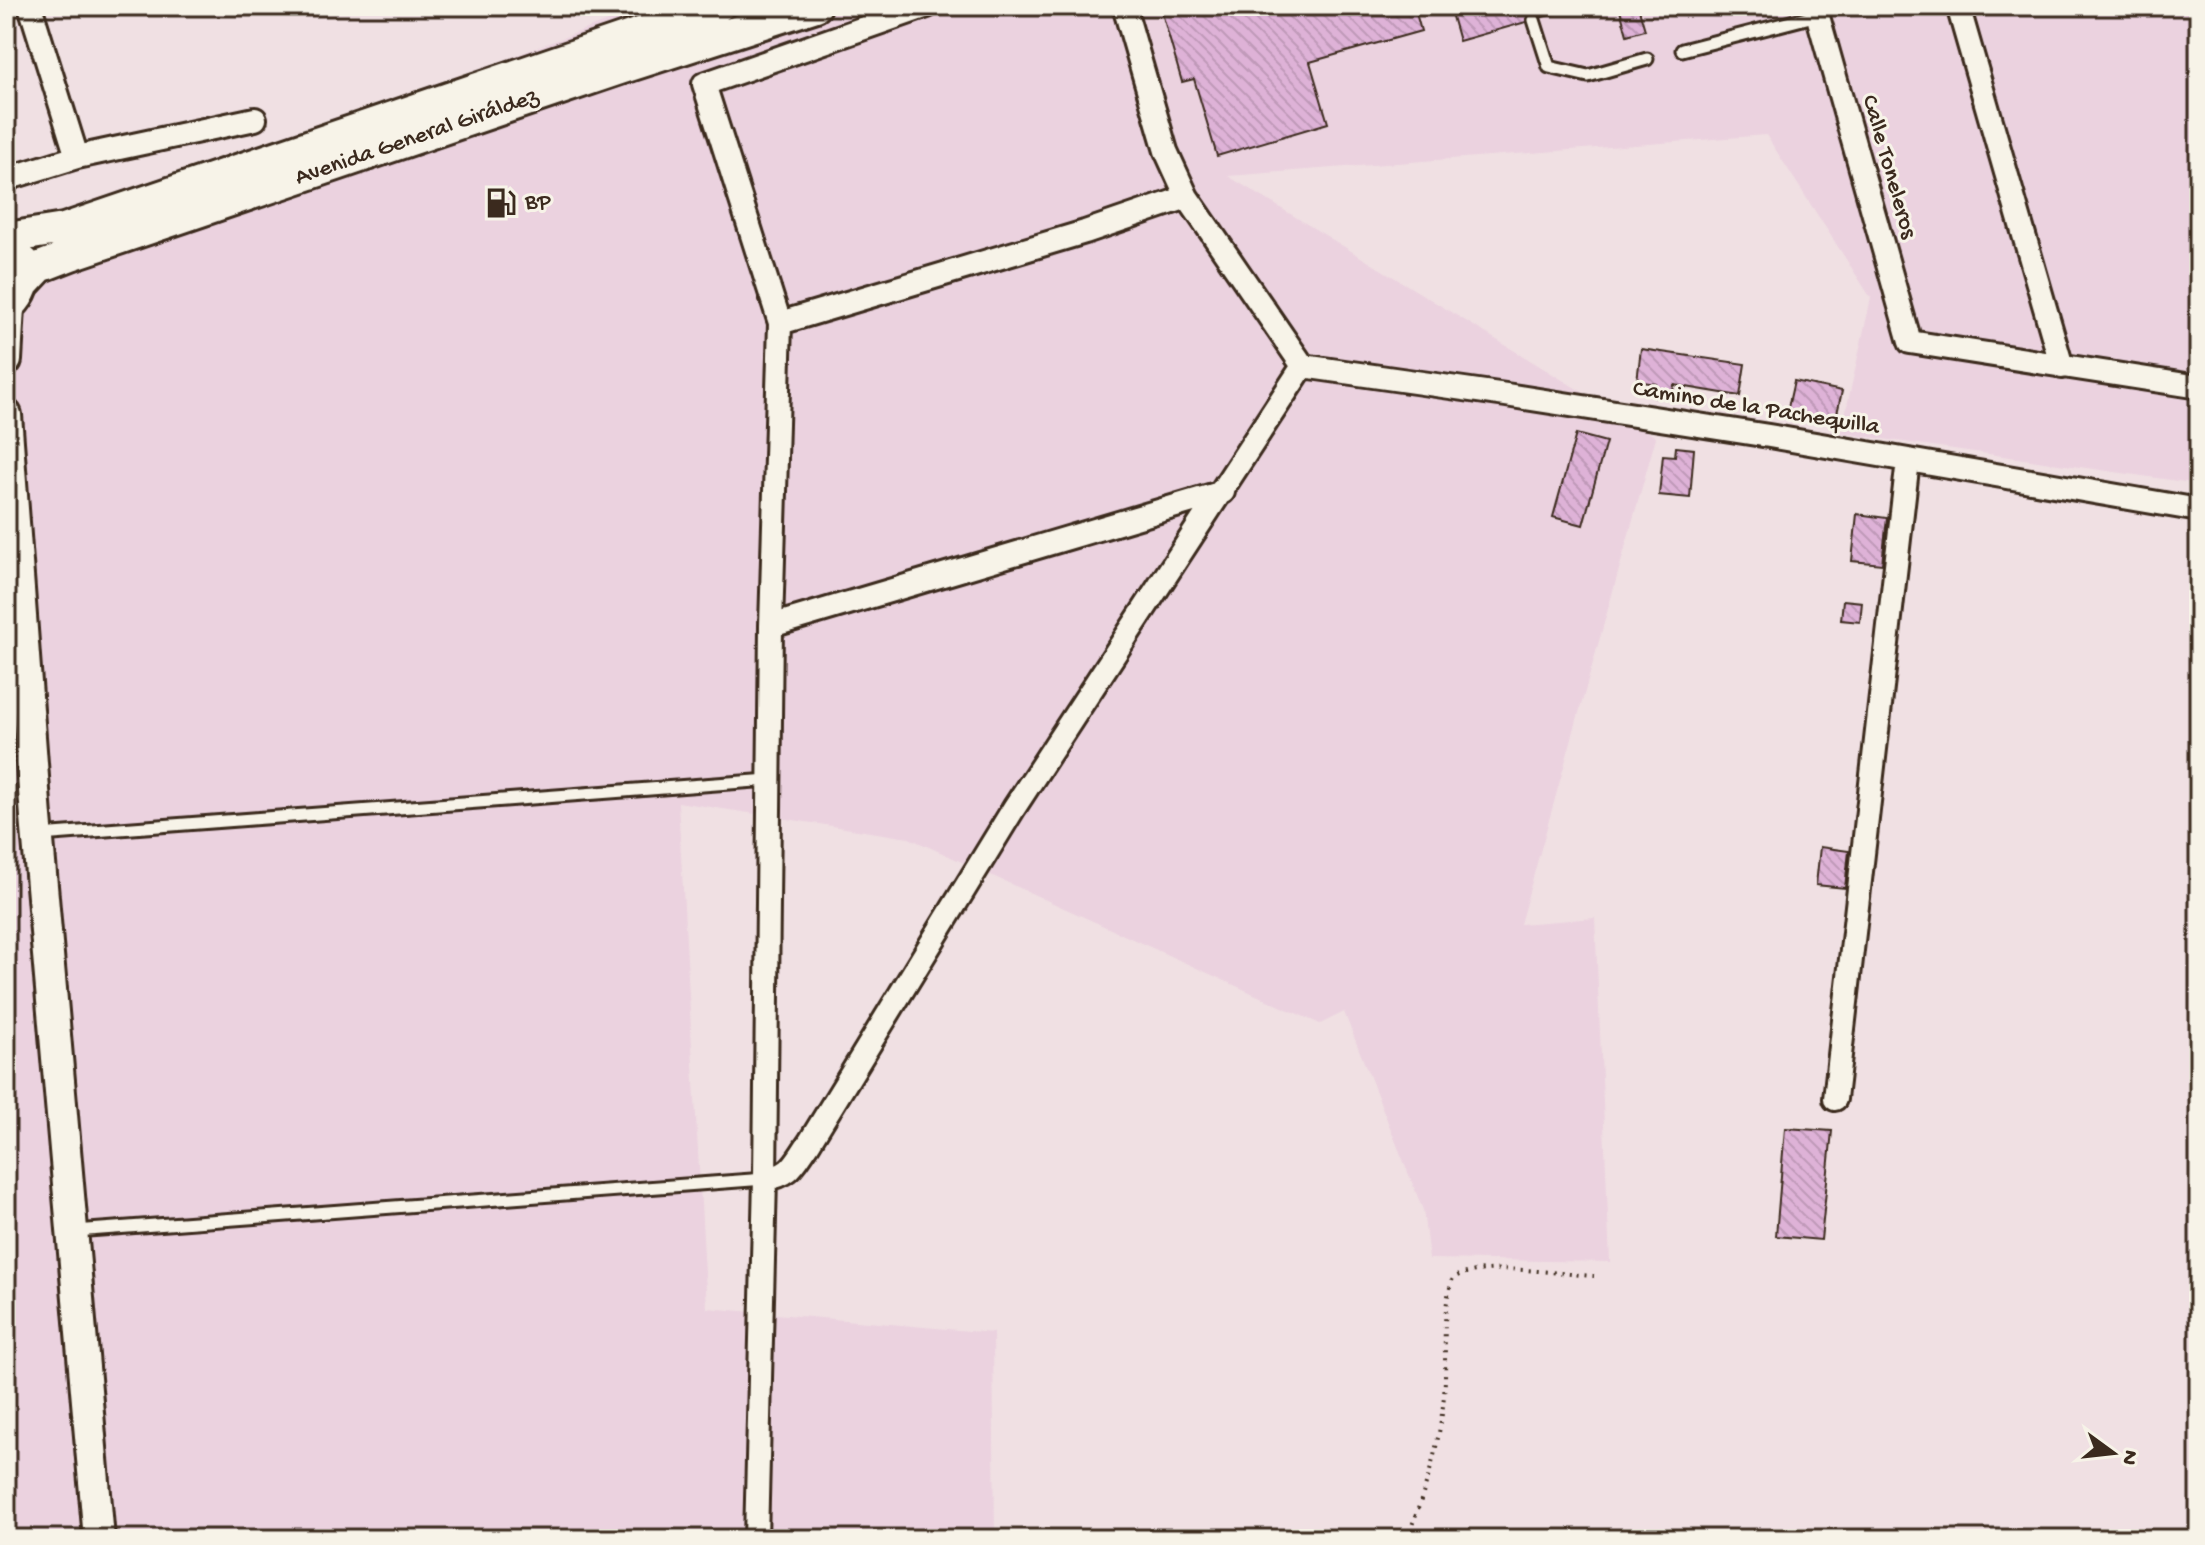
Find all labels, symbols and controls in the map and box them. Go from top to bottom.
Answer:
street label: Avenida General Giráldez [292,82,544,193]
street label: Calle Toneleros [1854,92,1923,243]
fuel station icon: BP [484,186,518,220]
place label: BP [524,189,551,218]
street label: Camino de la Pachequilla [1631,375,1882,443]
north arrow [2073,1413,2153,1493]
text: N [2114,1447,2143,1467]

